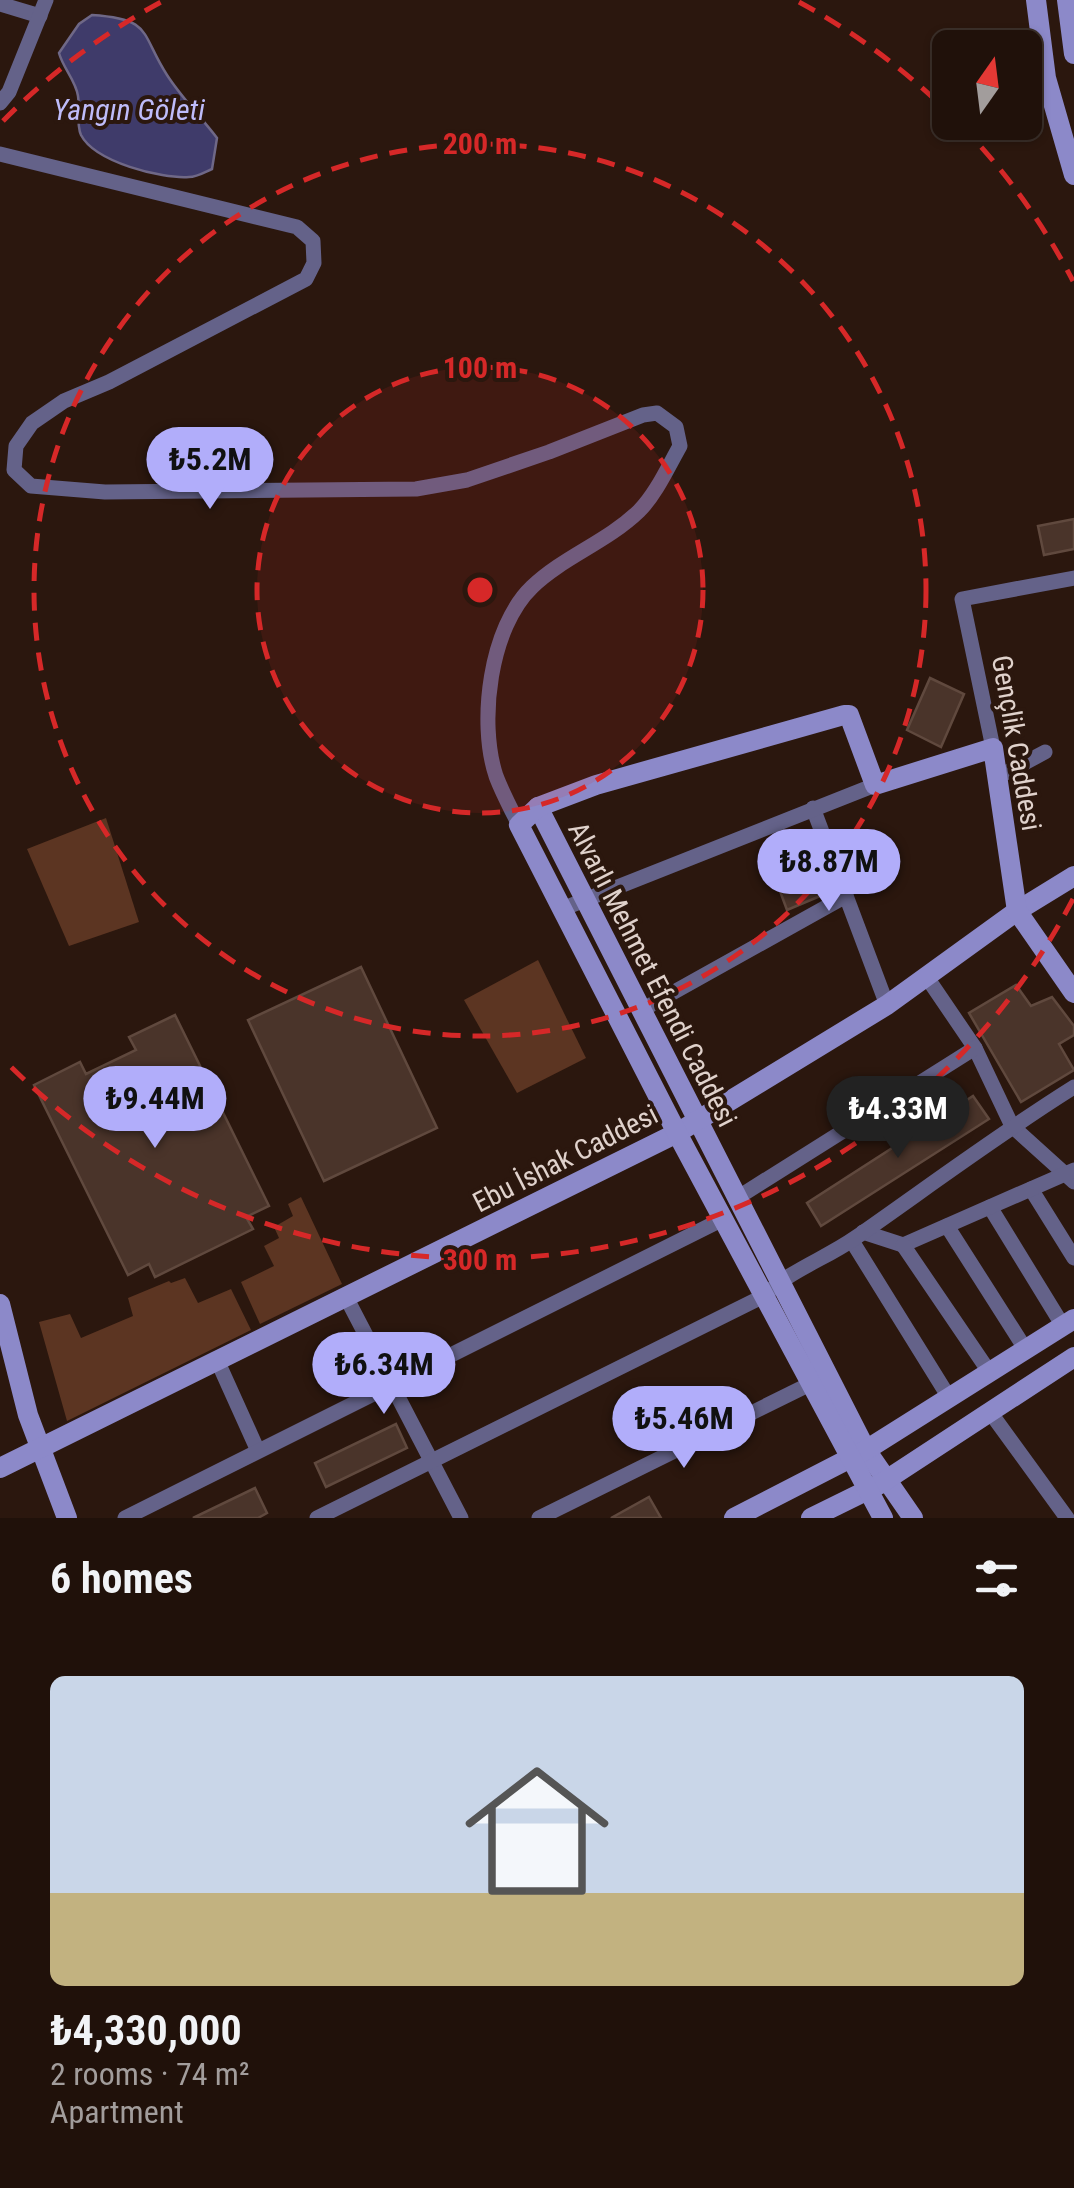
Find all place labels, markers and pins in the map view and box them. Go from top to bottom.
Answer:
pin: ₺5.2M [140,427,280,512]
centre of rings [462,572,498,608]
pin: ₺8.87M [748,829,910,914]
pin: ₺9.44M [74,1066,236,1151]
pin: ₺4.33M [817,1076,979,1161]
pin: ₺6.34M [303,1332,465,1417]
pin: ₺5.46M [603,1386,765,1471]

